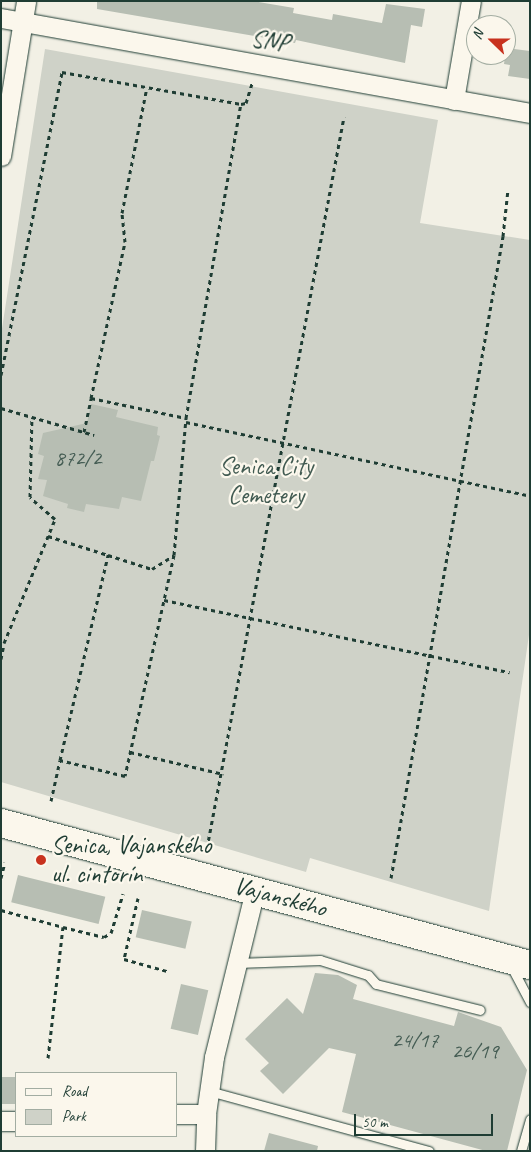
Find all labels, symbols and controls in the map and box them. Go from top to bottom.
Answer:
north arrow [466,15,516,65]
street label: SNP [249,23,291,59]
text: N [468,27,487,42]
house number: 872/2 [55,446,101,472]
park label: Senica City Cemetery [219,452,313,511]
place label: Senica, Vajanského ul. cintorín [51,831,211,890]
marker: Senica, Vajanského ul. cintorín [35,854,47,866]
street label: Vajanského [230,870,330,924]
house number: 24/17 [392,1028,438,1054]
house number: 26/19 [452,1039,498,1065]
legend [15,1072,178,1137]
text: Road [62,1082,87,1101]
scale bar [356,1104,495,1136]
text: Park [62,1107,86,1126]
text: 50 m [362,1113,388,1132]

